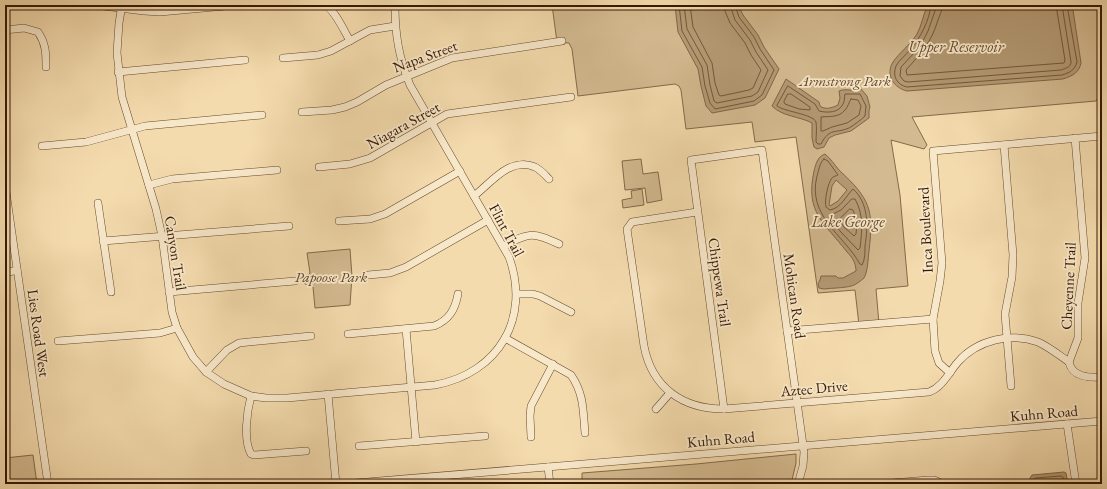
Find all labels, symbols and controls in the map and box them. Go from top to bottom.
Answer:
street label: Napa Street [390,35,460,76]
water label: Upper Reservoir [908,36,1005,57]
park label: Armstrong Park [798,71,891,90]
street label: Niagara Street [363,97,443,153]
street label: Inca Boulevard [913,186,937,274]
street label: Flint Trail [485,200,529,260]
water label: Lake George [810,211,885,232]
street label: Canyon Trail [161,214,191,292]
street label: Chippewa Trail [704,236,736,328]
street label: Cheyenne Trail [1056,241,1080,330]
street label: Mohican Road [780,252,810,340]
park label: Papoose Park [295,267,367,286]
street label: Lies Road West [23,288,55,378]
street label: Aztec Drive [779,376,848,400]
street label: Kuhn Road [1009,401,1079,425]
street label: Kuhn Road [686,427,756,451]

